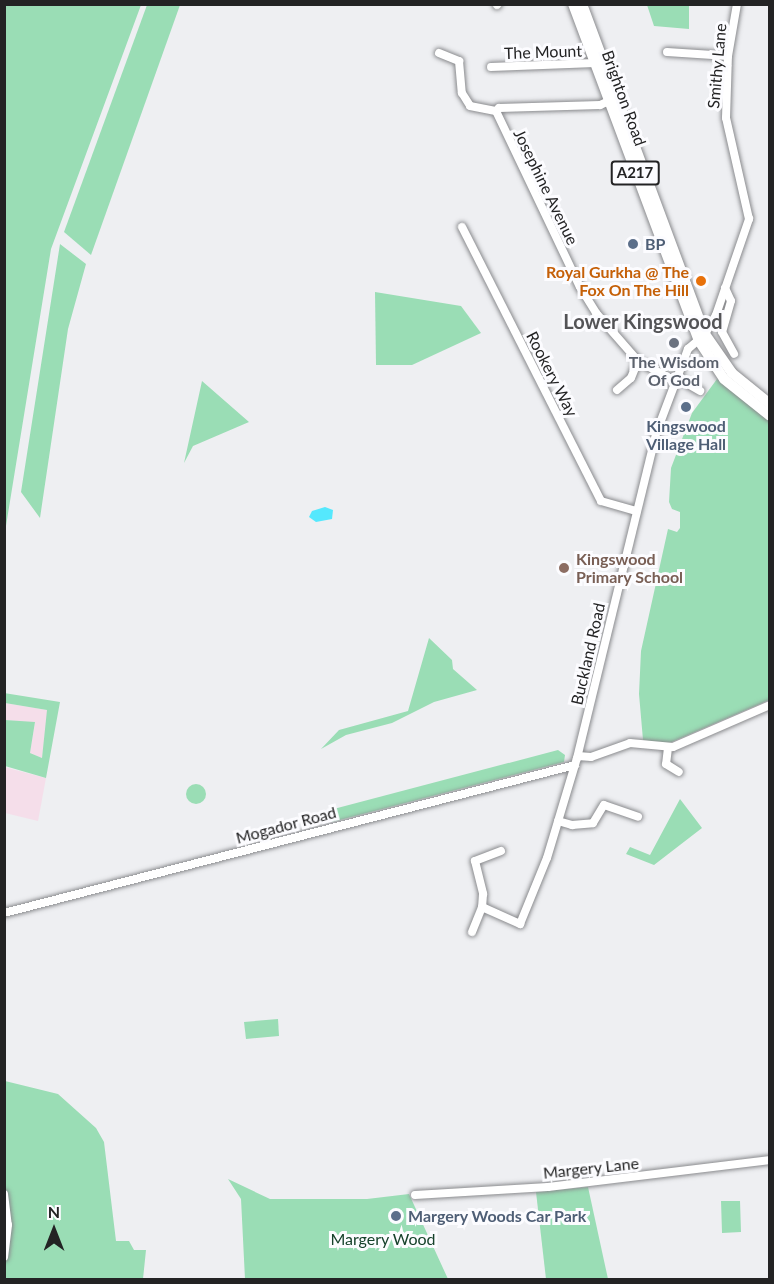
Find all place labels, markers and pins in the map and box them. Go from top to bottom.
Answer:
place label: BP [645,234,665,254]
marker: BP [626,237,640,251]
place label: Royal Gurkha @ The Fox On The Hill [546,262,689,300]
marker: Royal Gurkha @ The Fox On The Hill [694,274,708,288]
marker: The Wisdom Of God [667,336,681,350]
place label: The Wisdom Of God [629,352,719,390]
marker: Kingswood Village Hall [679,400,693,414]
place label: Kingswood Village Hall [646,416,726,454]
place label: Kingswood Primary School [576,549,683,587]
marker: Kingswood Primary School [557,561,571,575]
place label: Margery Woods Car Park [408,1206,587,1226]
marker: Margery Woods Car Park [389,1209,403,1223]

